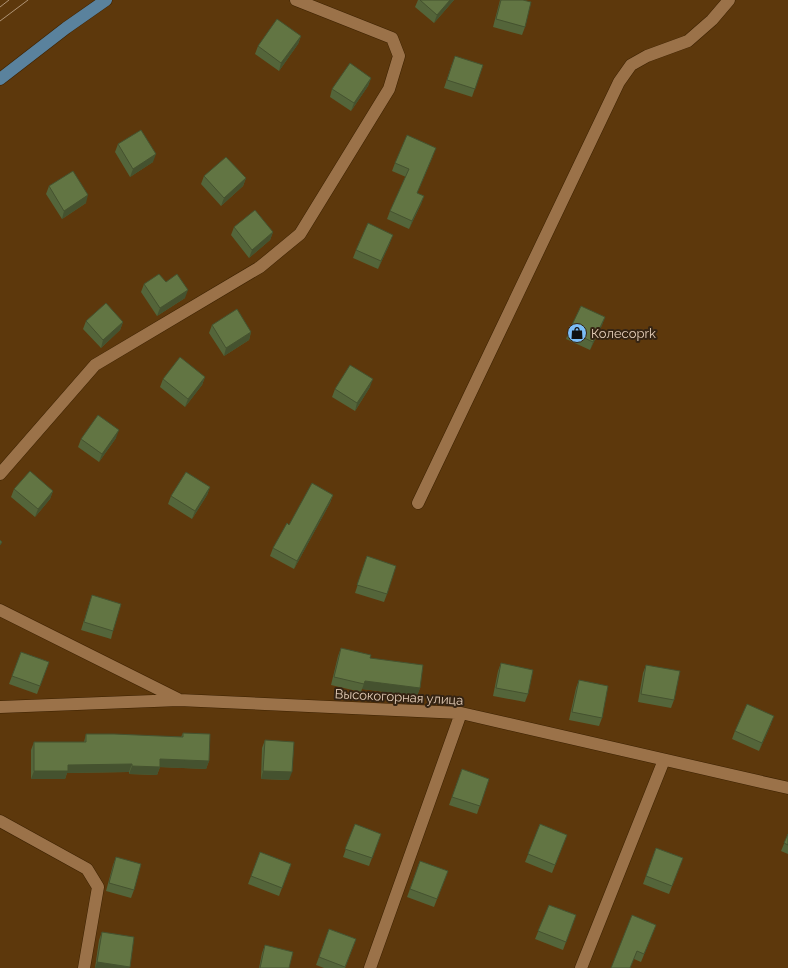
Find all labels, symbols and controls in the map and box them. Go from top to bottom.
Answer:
shop icon: Колесоprk [566,322,588,344]
place label: Колесоprk [591,326,656,341]
street label: Высокогорная улица [334,686,464,708]

